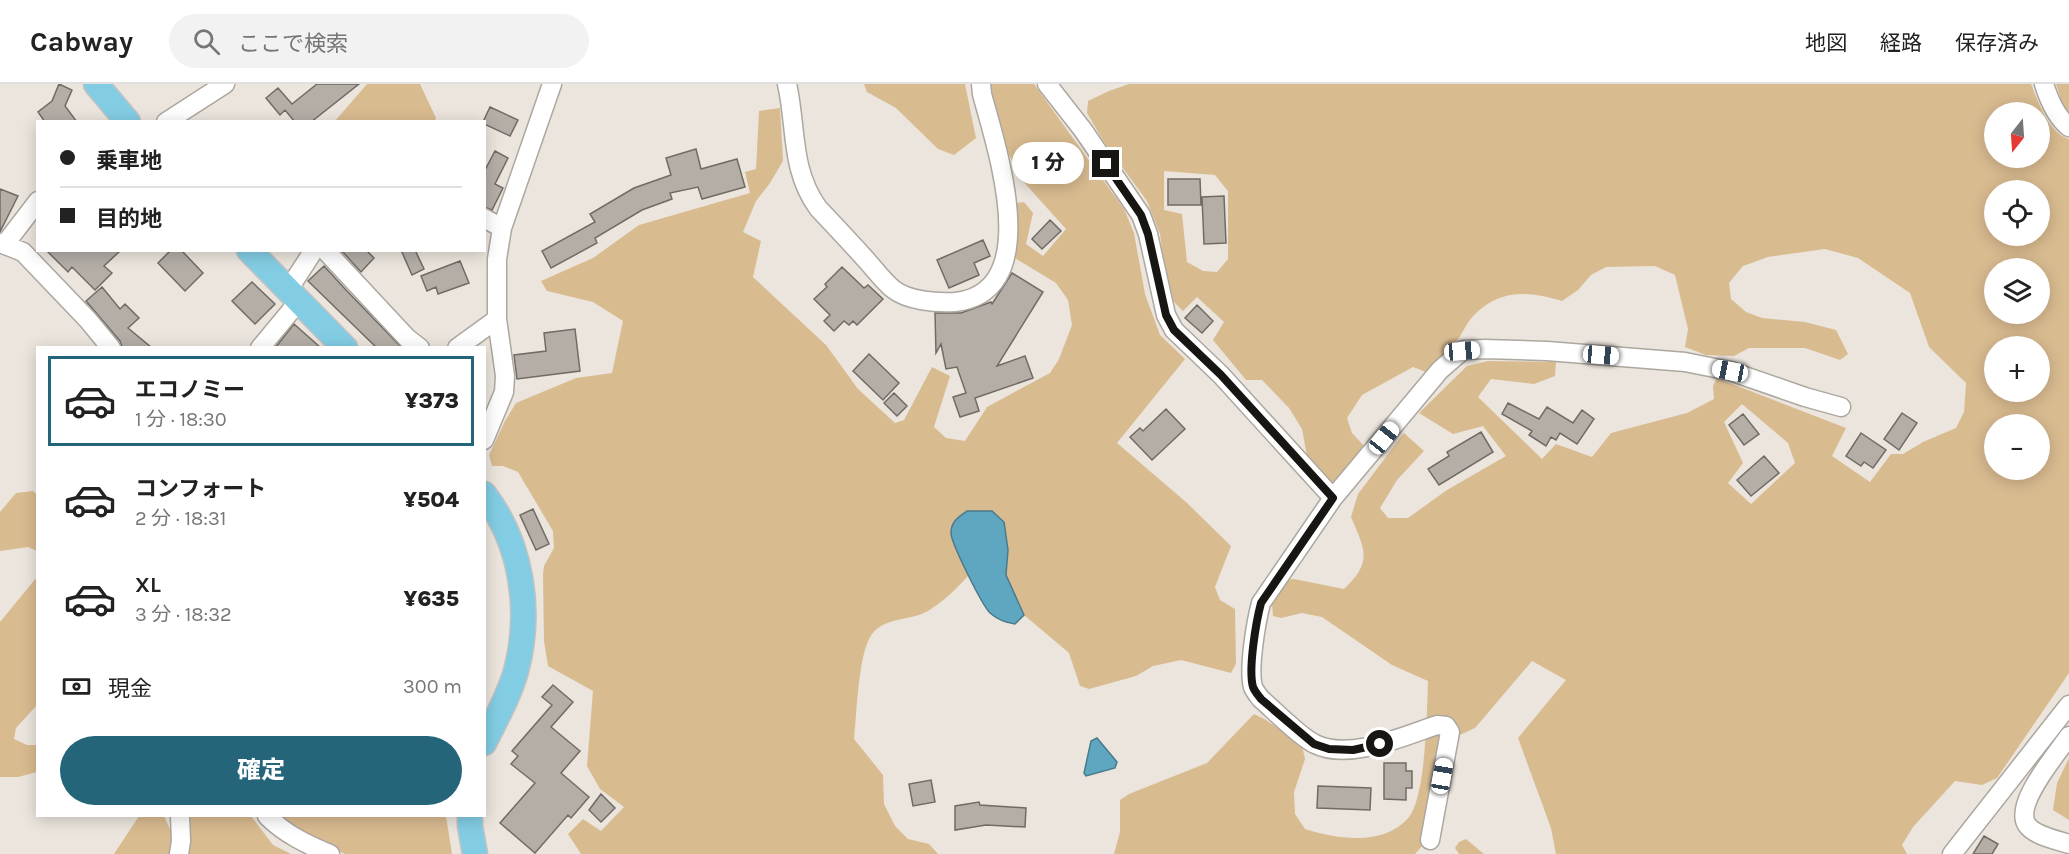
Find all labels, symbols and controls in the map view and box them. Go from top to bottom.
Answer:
search box [169,14,589,68]
text: Cabway [30,25,133,58]
icon: search [190,25,223,58]
text: ここで検索 [238,31,348,57]
text: 地図 [1805,31,1847,55]
text: 経路 [1880,31,1922,55]
text: 保存済み [1955,31,2039,55]
north arrow [1984,102,2050,168]
map controls [1984,102,2050,480]
callout: 1 分 [1013,143,1085,185]
text: 乗車地 [96,148,162,174]
route end [1092,150,1119,177]
text: 1 分 [1031,151,1065,174]
button: locate [1984,180,2050,246]
text: 目的地 [96,206,162,232]
button: layers [1984,258,2050,324]
button: + [1984,336,2050,402]
car [1443,340,1481,362]
car [1582,344,1620,366]
car [1711,359,1749,383]
icon: car [63,374,117,428]
text: エコノミー [135,377,245,403]
text: ¥373 [405,388,459,414]
text: 1 分 · 18:30 [135,408,227,431]
button: − [1984,414,2050,480]
car [1366,418,1402,458]
icon: car [63,473,117,527]
text: コンフォート [135,476,266,502]
text: ¥504 [403,487,459,513]
text: 2 分 · 18:31 [135,507,226,530]
icon: car [63,572,117,626]
text: XL [135,572,161,598]
text: ¥635 [403,586,459,612]
text: 3 分 · 18:32 [135,603,232,626]
icon: cash [60,670,93,703]
text: 300 m [403,675,462,698]
text: 現金 [108,676,152,702]
route start [1366,730,1393,757]
button: 確定 [60,736,462,805]
car [1430,757,1454,795]

